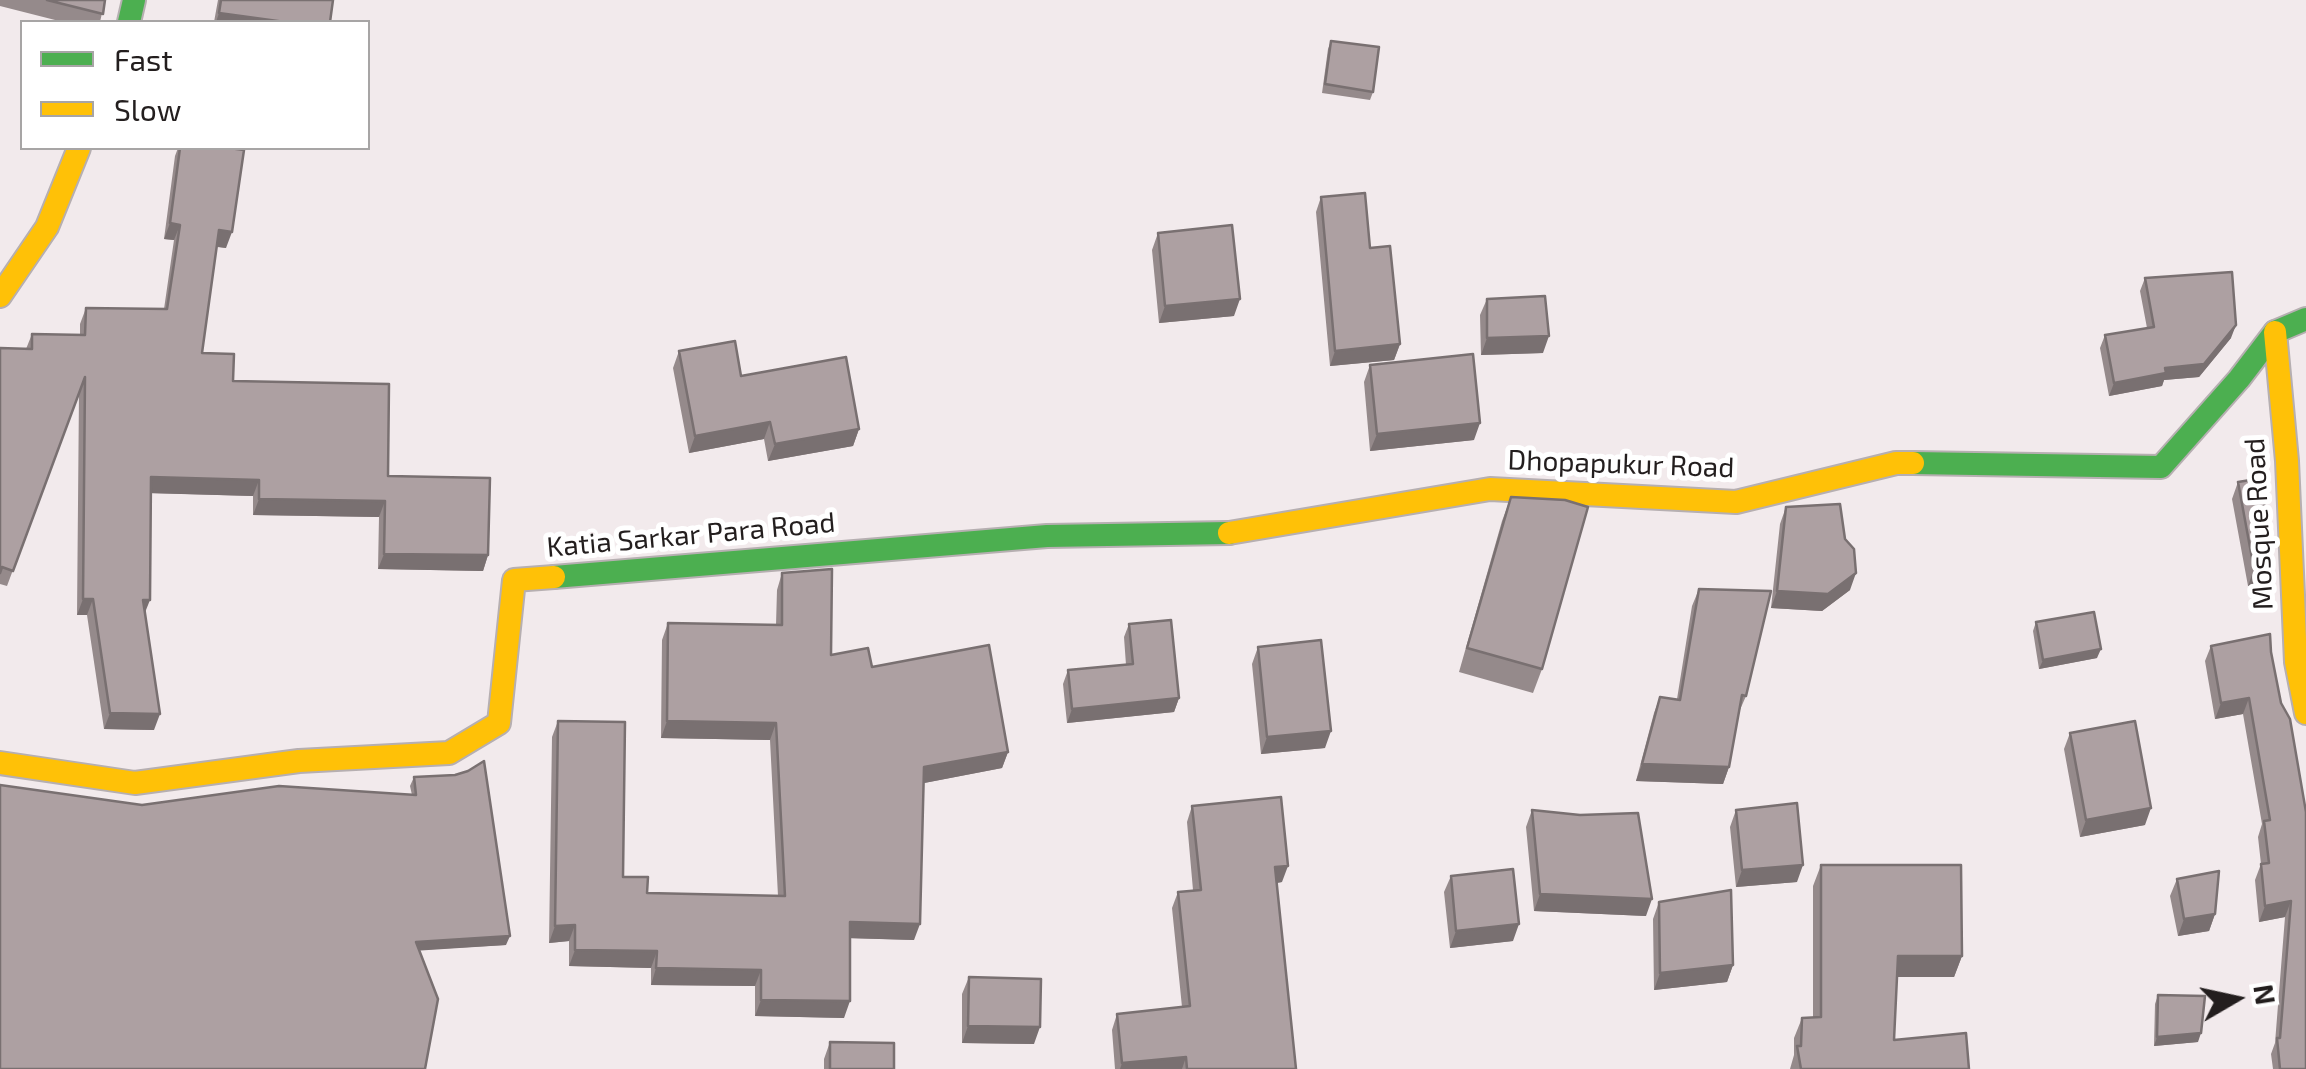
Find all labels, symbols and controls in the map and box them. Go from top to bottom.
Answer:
legend [20,20,370,150]
text: Fast [114,41,173,77]
text: Slow [114,91,181,127]
street label: Mosque Road [2238,437,2280,611]
street label: Dhopapukur Road [1507,443,1735,485]
street label: Katia Sarkar Para Road [545,506,837,564]
north arrow [2186,949,2286,1049]
text: N [2247,982,2284,1007]

